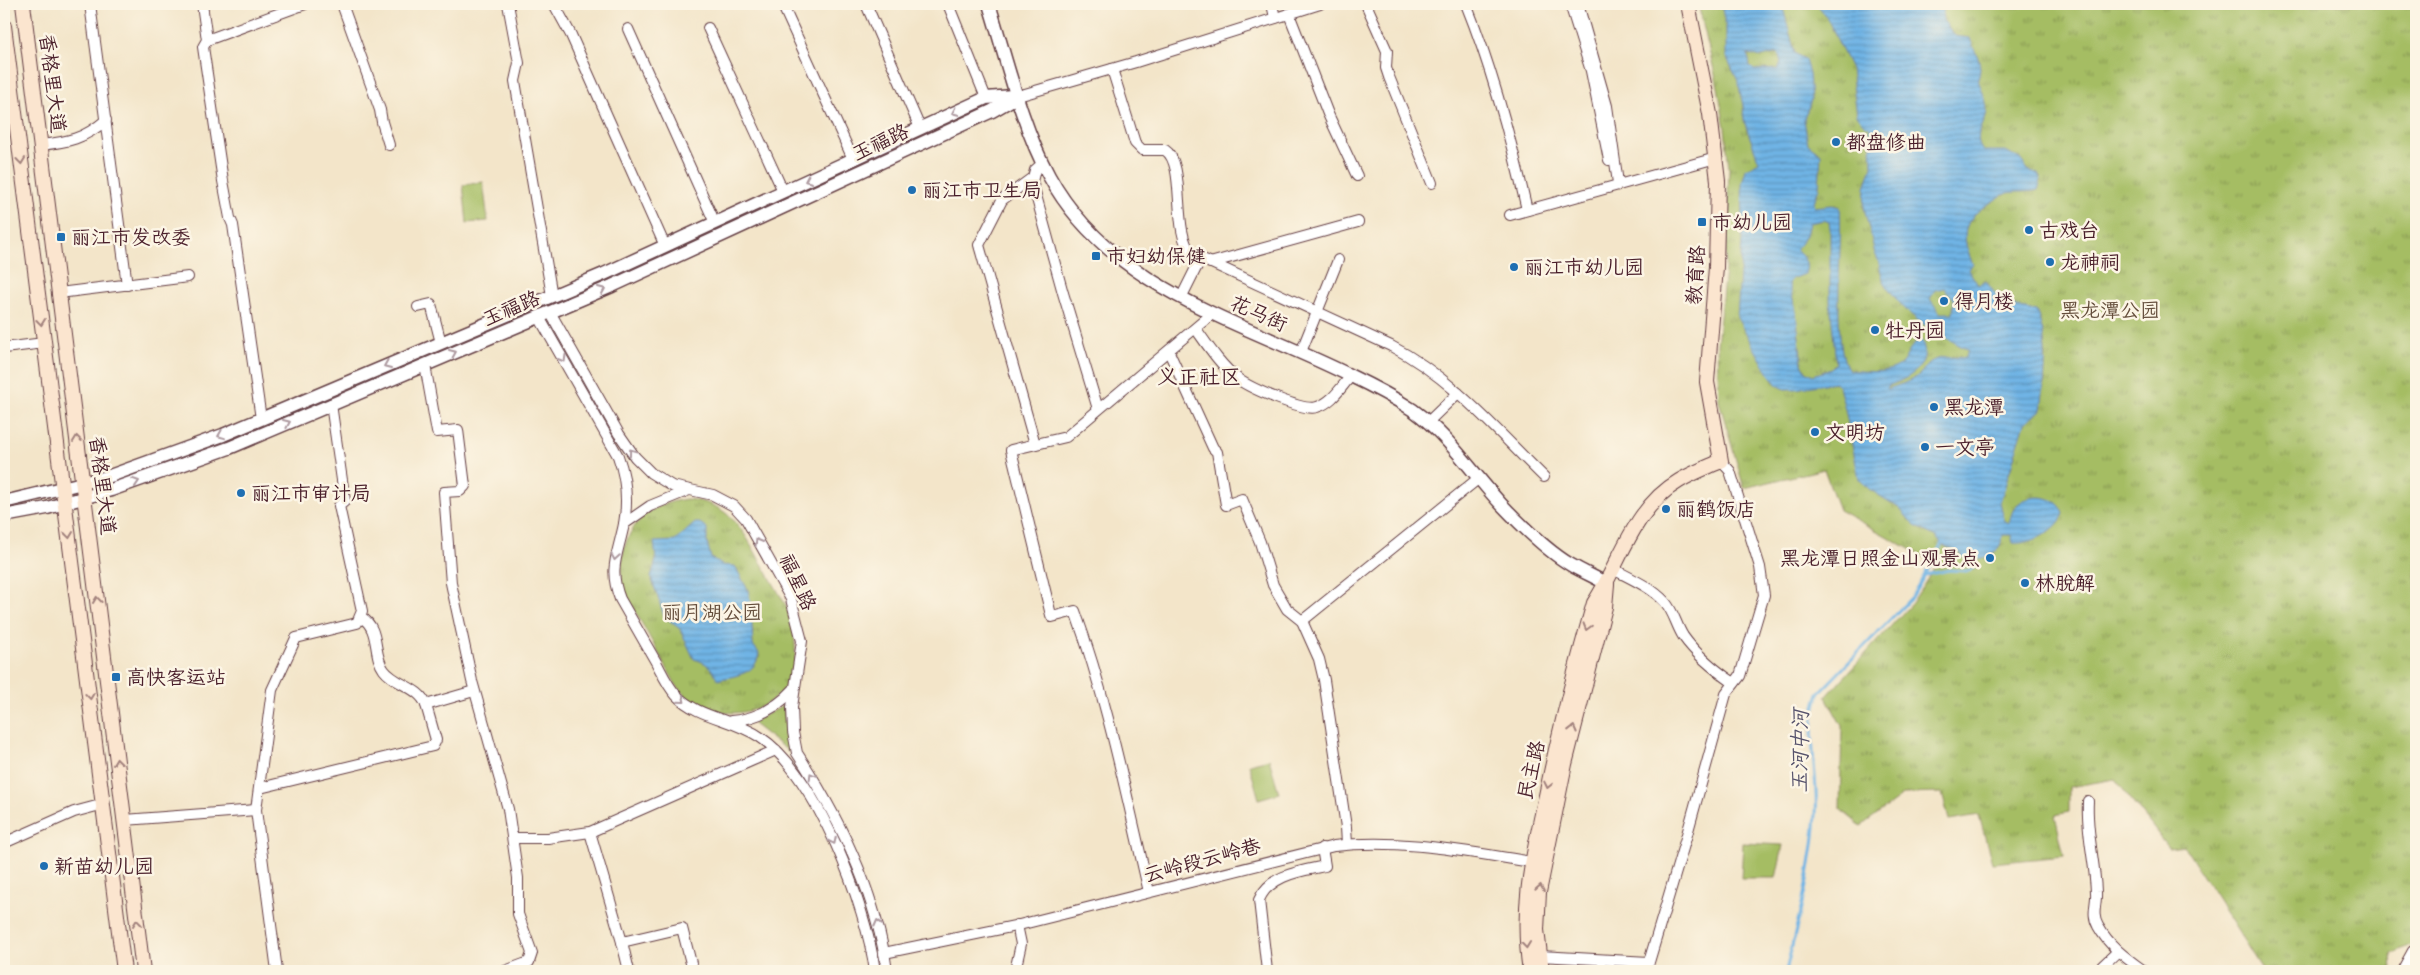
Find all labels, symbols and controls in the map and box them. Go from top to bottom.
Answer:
street label: 香格里大道 [30,32,71,135]
one-way arrow [951,106,960,117]
street label: 玉福路 [848,118,915,170]
place label: 都盘修曲 [1846,130,1926,159]
marker: 都盘修曲 [1830,136,1842,148]
one-way arrow [15,157,26,165]
one-way arrow [804,174,813,184]
place label: 丽江市卫生局 [922,178,1042,207]
marker: 丽江市卫生局 [906,184,918,196]
place label: 市幼儿园 [1712,210,1792,239]
marker: 市幼儿园 [1696,216,1708,228]
place label: 古戏台 [2039,218,2099,247]
marker: 古戏台 [2023,224,2035,236]
place label: 丽江市发改委 [71,225,191,254]
marker: 丽江市发改委 [55,231,67,243]
street label: 教育路 [1681,243,1714,306]
place label: 市妇幼保健 [1106,244,1206,273]
marker: 市妇幼保健 [1090,250,1102,262]
place label: 龙神祠 [2060,250,2120,279]
place label: 丽江市幼儿园 [1524,255,1644,284]
marker: 龙神祠 [2044,256,2056,268]
marker: 丽江市幼儿园 [1508,261,1520,273]
street label: 玉福路 [479,285,546,335]
one-way arrow [598,286,606,296]
place label: 得月楼 [1954,289,2014,318]
street label: 花马街 [1225,290,1291,341]
marker: 得月楼 [1938,295,1950,307]
park label: 黑龙潭公园 [2060,298,2160,327]
one-way arrow [36,318,46,326]
place label: 牡丹园 [1885,318,1945,347]
marker: 牡丹园 [1869,324,1881,336]
one-way arrow [448,349,457,359]
one-way arrow [557,354,567,363]
one-way arrow [383,359,392,370]
district label: 义正社区 [1157,364,1241,394]
place label: 黑龙潭 [1944,395,2004,424]
marker: 黑龙潭 [1928,401,1940,413]
one-way arrow [282,419,291,429]
place label: 文明坊 [1825,420,1885,449]
marker: 文明坊 [1809,426,1821,438]
one-way arrow [217,429,226,440]
street label: 香格里大道 [80,434,121,537]
one-way arrow [72,435,83,443]
place label: 一文亭 [1935,435,1995,464]
marker: 一文亭 [1919,441,1931,453]
one-way arrow [629,448,638,458]
one-way arrow [131,478,139,488]
place label: 丽江市审计局 [251,481,371,510]
marker: 丽江市审计局 [235,487,247,499]
place label: 丽鹤饭店 [1676,497,1756,526]
marker: 丽鹤饭店 [1660,503,1672,515]
one-way arrow [63,532,74,540]
one-way arrow [755,538,765,547]
place label: 黑龙潭日照金山观景点 [1780,546,1980,575]
street label: 福星路 [770,550,822,617]
marker: 黑龙潭日照金山观景点 [1984,552,1996,564]
one-way arrow [611,553,621,561]
place label: 林脱解 [2035,571,2095,600]
marker: 林脱解 [2019,577,2031,589]
one-way arrow [92,596,103,604]
park label: 丽月湖公园 [662,600,762,629]
one-way arrow [1582,623,1593,632]
place label: 高快客运站 [126,665,226,694]
marker: 高快客运站 [110,671,122,683]
one-way arrow [84,693,95,701]
one-way arrow [677,695,686,704]
water label: 玉河中河 [1786,706,1818,793]
one-way arrow [1567,725,1578,734]
street label: 民主路 [1513,737,1555,803]
one-way arrow [112,757,123,765]
one-way arrow [808,772,818,781]
one-way arrow [1543,781,1554,790]
street label: 云岭段云岭巷 [1141,833,1265,892]
one-way arrow [827,835,837,844]
place label: 新苗幼儿园 [54,854,154,883]
marker: 新苗幼儿园 [38,860,50,872]
one-way arrow [1534,884,1544,892]
one-way arrow [132,919,143,927]
one-way arrow [873,919,884,928]
one-way arrow [1520,942,1531,950]

